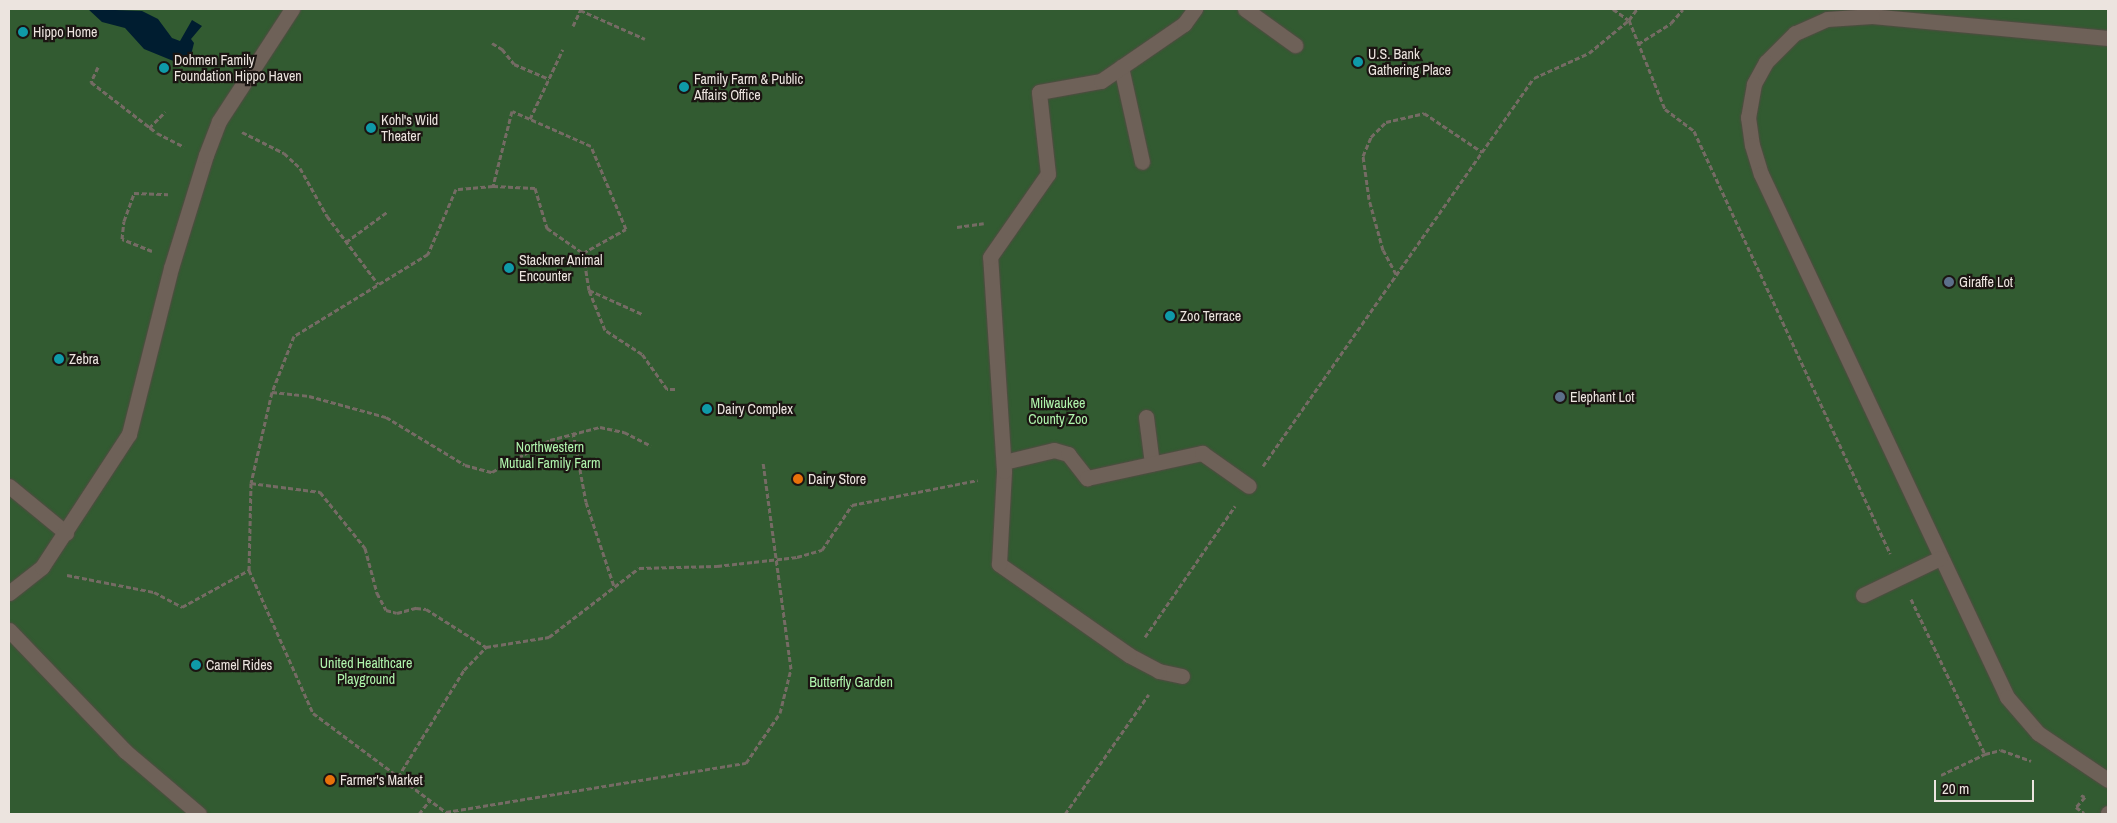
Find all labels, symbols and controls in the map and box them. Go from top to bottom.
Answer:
place label: Hippo Home [33,24,97,40]
marker: Hippo Home [17,26,29,38]
place label: U.S. Bank Gathering Place [1368,46,1451,78]
place label: Dohmen Family Foundation Hippo Haven [174,52,302,84]
marker: U.S. Bank Gathering Place [1352,56,1364,68]
marker: Dohmen Family Foundation Hippo Haven [158,62,170,74]
place label: Family Farm & Public Affairs Office [694,71,803,104]
marker: Family Farm & Public Affairs Office [678,81,690,93]
place label: Kohl's Wild Theater [381,112,438,144]
marker: Kohl's Wild Theater [365,122,377,134]
place label: Stackner Animal Encounter [519,252,603,284]
marker: Stackner Animal Encounter [503,262,515,274]
place label: Giraffe Lot [1959,274,2013,290]
marker: Giraffe Lot [1943,276,1955,288]
place label: Zoo Terrace [1180,308,1241,324]
marker: Zoo Terrace [1164,310,1176,322]
place label: Zebra [69,351,99,367]
marker: Zebra [53,353,65,365]
place label: Elephant Lot [1570,389,1634,405]
marker: Elephant Lot [1554,391,1566,403]
park label: Milwaukee County Zoo [1028,395,1088,428]
place label: Dairy Complex [717,401,793,417]
marker: Dairy Complex [701,403,713,415]
park label: Northwestern Mutual Family Farm [500,439,600,472]
place label: Dairy Store [808,471,866,487]
marker: Dairy Store [792,473,804,485]
park label: United Healthcare Playground [320,655,412,688]
place label: Camel Rides [206,657,272,673]
marker: Camel Rides [190,659,202,671]
park label: Butterfly Garden [809,674,893,690]
scale bar [1937,770,2037,802]
place label: Farmer's Market [340,772,423,788]
marker: Farmer's Market [324,774,336,786]
text: 20 m [1942,778,1969,799]

